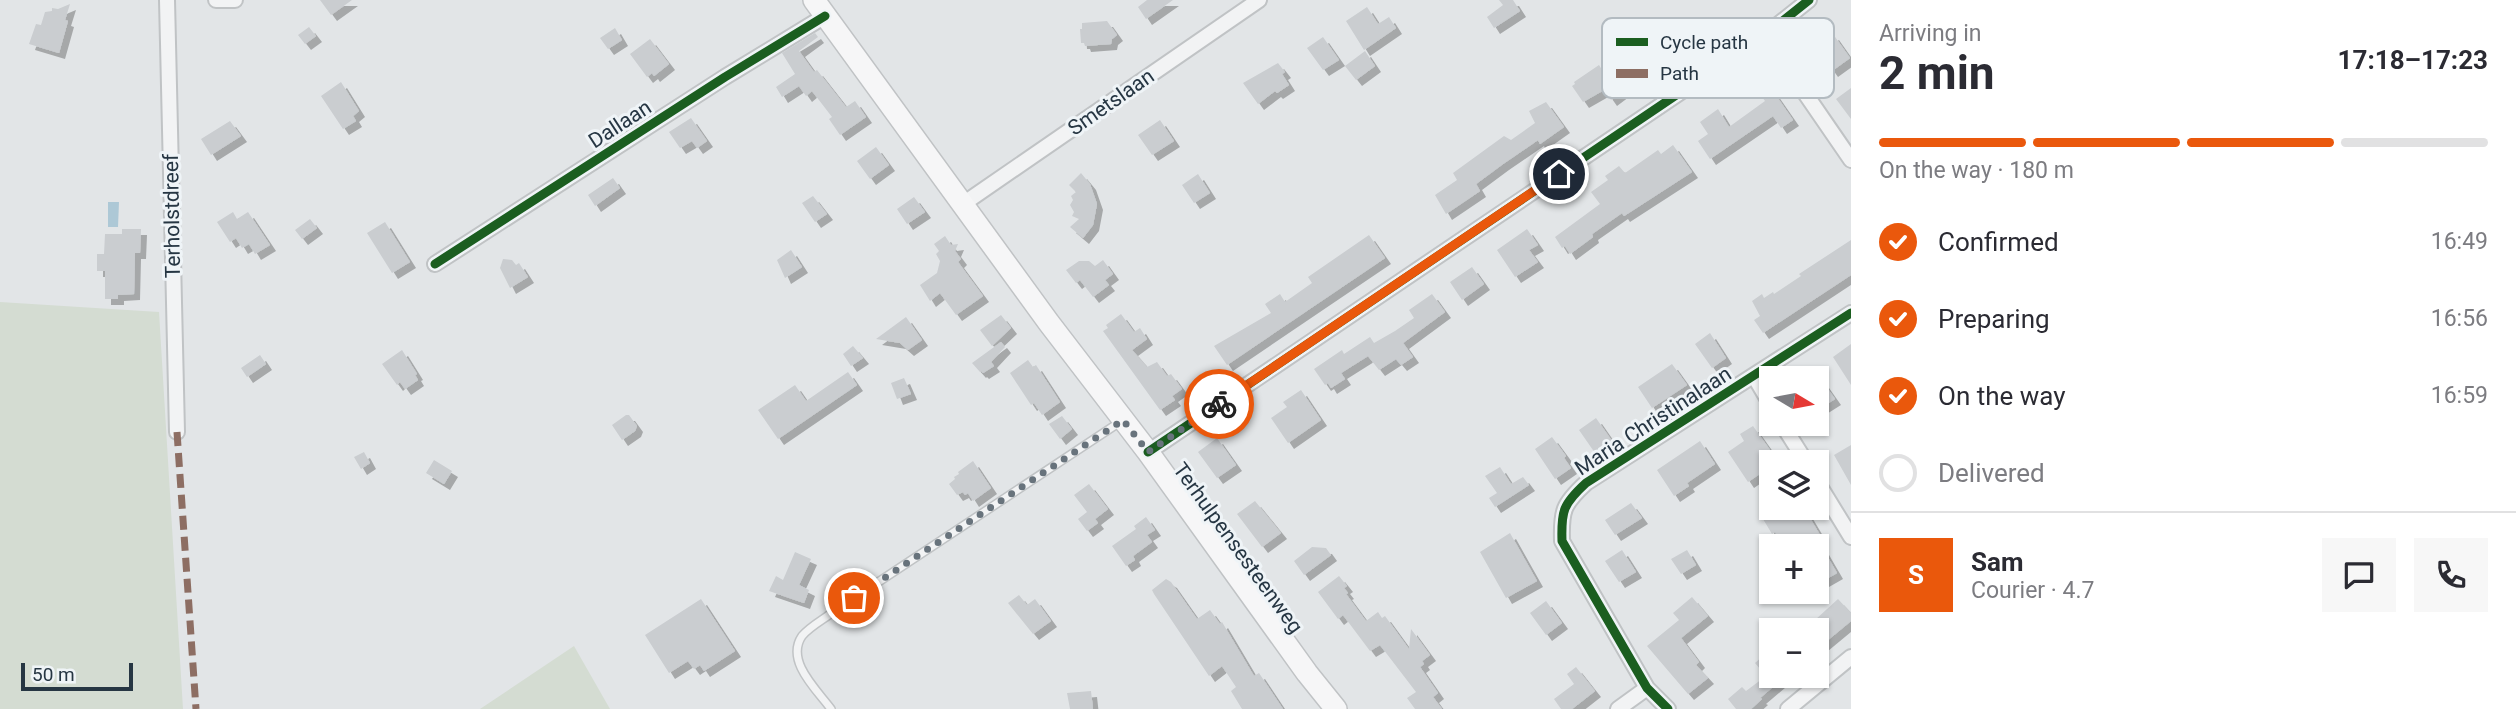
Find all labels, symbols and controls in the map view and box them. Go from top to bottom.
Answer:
legend [1602,18,1834,98]
text: Arriving in [1879,20,1982,47]
text: Cycle path [1660,31,1748,54]
text: 17:18–17:23 [2338,45,2488,75]
text: 2 min [1879,46,1995,100]
text: Path [1660,62,1699,85]
street label: Smetslaan [1063,64,1159,140]
street label: Dallaan [584,95,656,153]
pin [1529,144,1589,204]
street label: Terholstdreef [159,153,185,278]
icon: home [1540,155,1578,193]
text: On the way · 180 m [1879,157,2074,184]
icon: check [1879,223,1917,261]
text: Confirmed [1938,227,2059,257]
text: 16:49 [2431,228,2488,255]
icon: check [1879,300,1917,338]
text: Preparing [1938,304,2050,334]
text: 16:56 [2431,305,2488,332]
street label: Maria Christinalaan [1570,362,1736,480]
north arrow [1759,366,1829,436]
map controls [1759,366,1829,688]
courier [1184,369,1254,439]
icon: check [1879,377,1917,415]
text: On the way [1938,381,2066,411]
text: 16:59 [2431,382,2488,409]
icon: bike [1200,385,1238,423]
button: layers [1759,450,1829,520]
street label: Terhulpensesteenweg [1168,458,1308,638]
text: Delivered [1938,458,2045,488]
button: + [1759,534,1829,604]
button: chat [2322,538,2396,612]
button: phone [2414,538,2488,612]
text: Sam [1971,547,2023,577]
text: S [1908,560,1924,590]
pin [824,568,884,628]
text: Courier · 4.7 [1971,577,2094,604]
icon: bag [835,579,873,617]
button: − [1759,618,1829,688]
scale bar [21,660,133,692]
text: 50 m [32,663,75,686]

